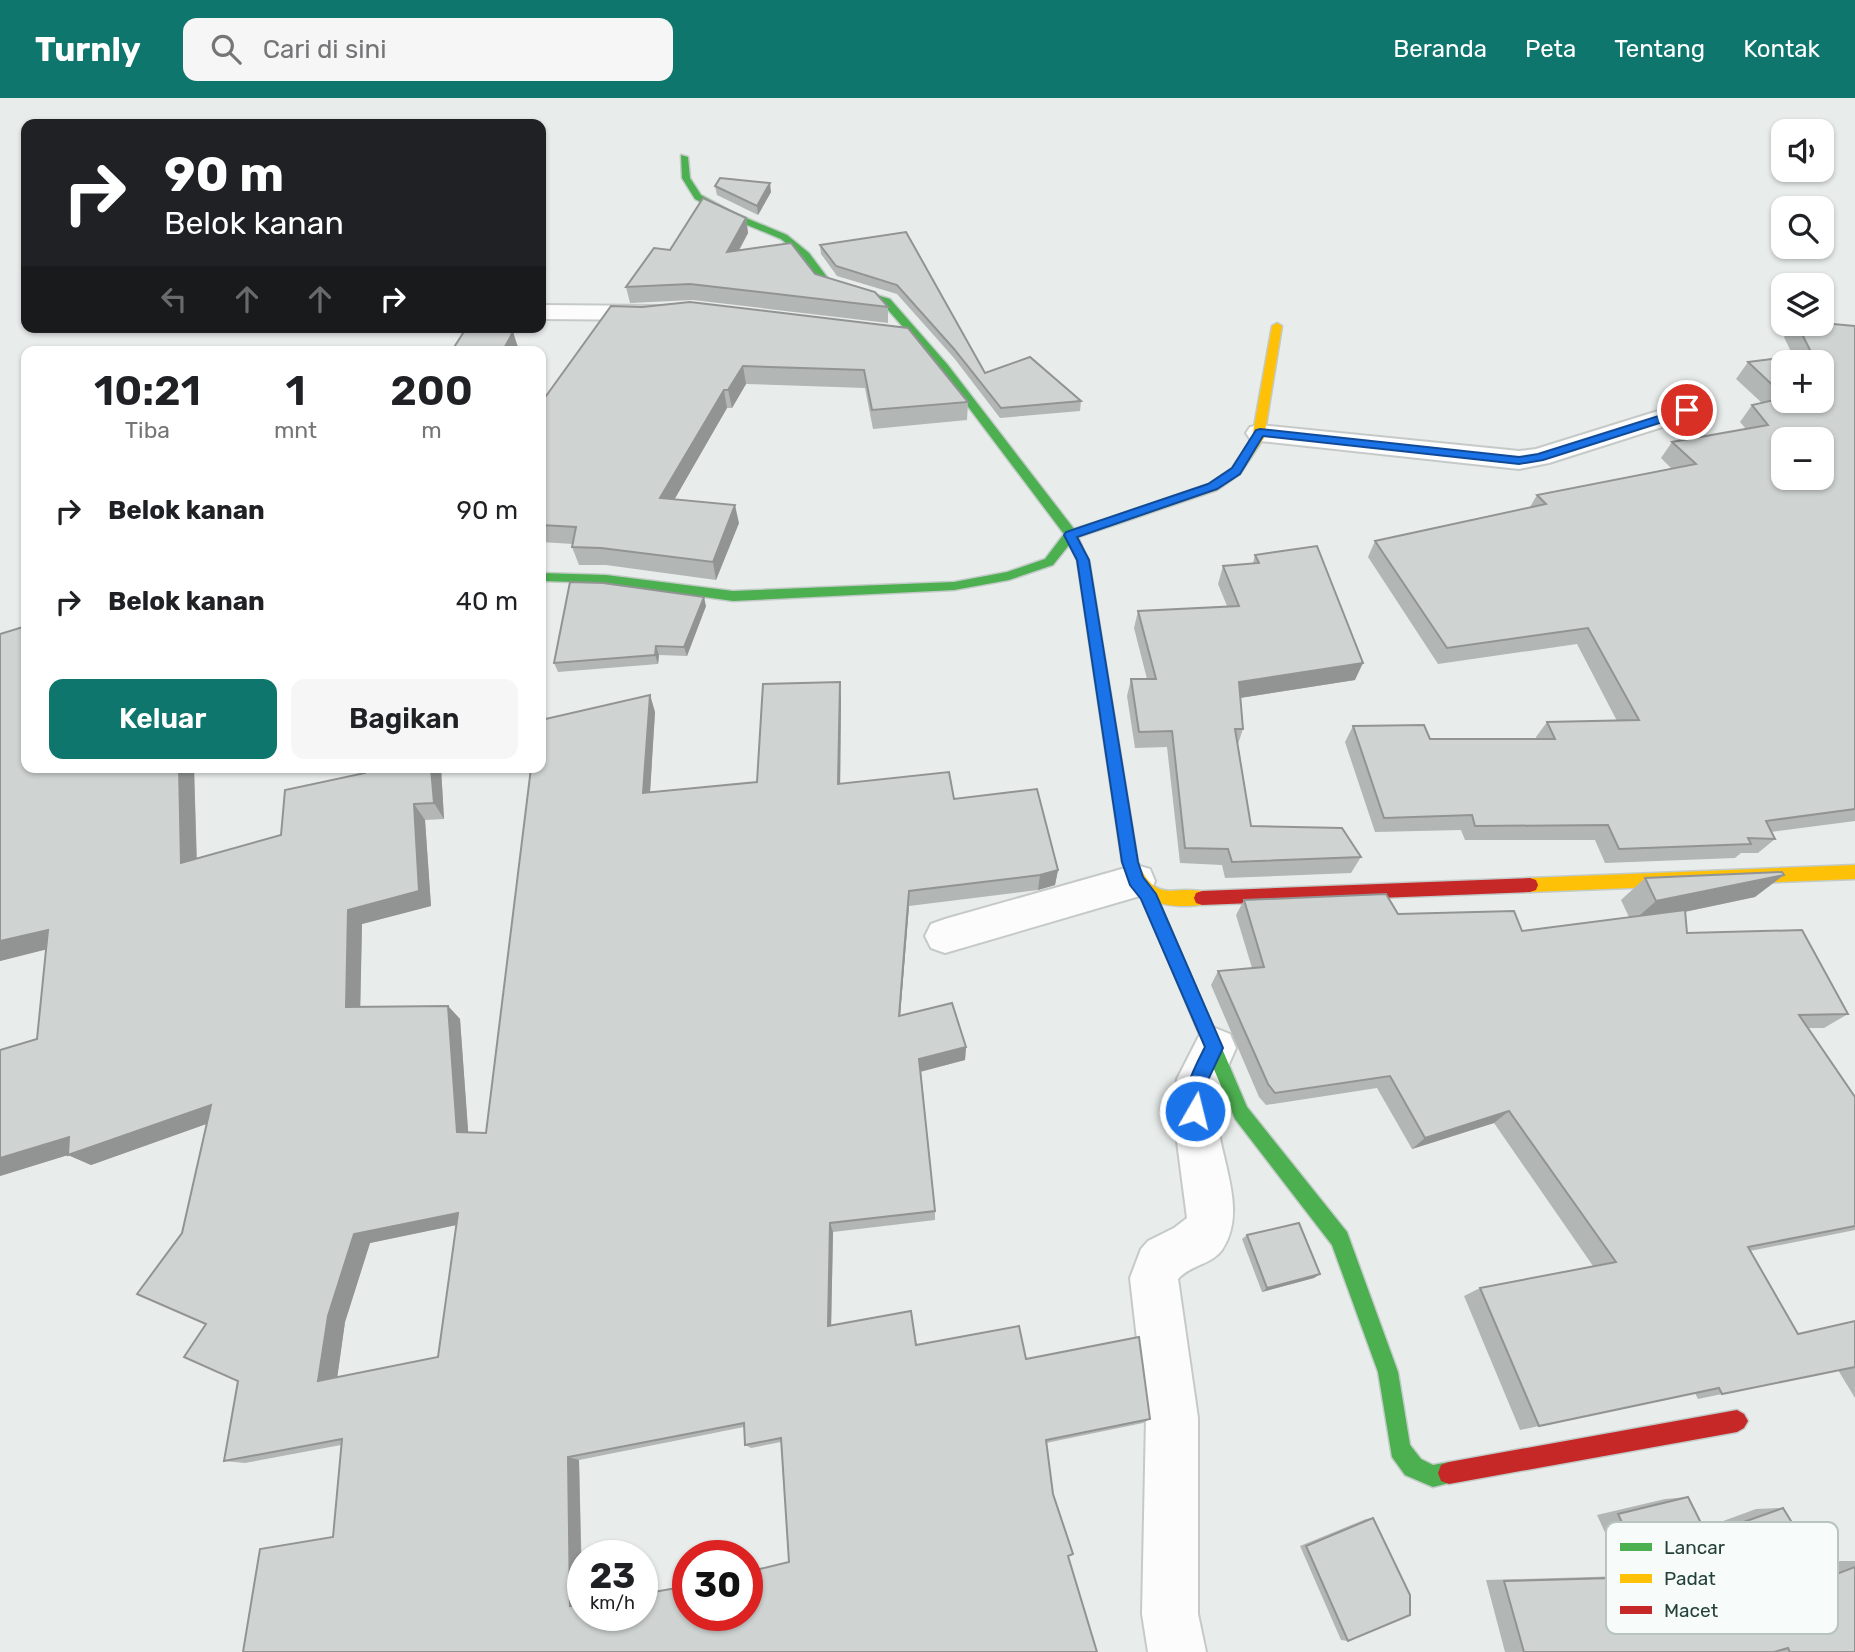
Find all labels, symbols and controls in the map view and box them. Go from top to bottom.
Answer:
search box [183,18,673,81]
text: Turnly [35,30,141,69]
icon: search [207,30,245,68]
text: Cari di sini [263,34,387,65]
text: Beranda [1393,35,1487,63]
text: Peta [1525,35,1576,63]
text: Tentang [1614,35,1705,63]
text: Kontak [1743,35,1820,63]
map controls [1771,119,1834,490]
button: sound [1771,119,1834,182]
text: 90 m [164,145,284,203]
icon: right [49,147,140,238]
button: search [1771,196,1834,259]
text: Belok kanan [164,204,344,242]
button: layers [1771,273,1834,336]
icon: left [155,280,193,318]
icon: ahead [228,280,266,318]
icon: ahead [301,280,339,318]
icon: right [374,280,412,318]
button: + [1771,350,1834,413]
text: 10:21 [94,366,201,416]
text: 1 [285,366,306,416]
text: 200 [390,366,473,416]
pin [1657,380,1717,440]
icon: arrive [1668,391,1706,429]
text: Tiba [125,416,170,444]
text: mnt [274,416,317,444]
text: m [421,416,442,444]
button: − [1771,427,1834,490]
icon: right [49,492,87,530]
text: Belok kanan [108,495,265,526]
text: 90 m [457,495,518,526]
icon: right [49,583,87,621]
text: Belok kanan [108,586,265,617]
text: 40 m [456,586,518,617]
button: Keluar [49,679,277,759]
button: Bagikan [291,679,518,759]
position arrow [1158,1074,1232,1148]
legend [1606,1522,1838,1634]
text: Lancar [1664,1536,1726,1559]
speed limit sign: 30 [672,1540,763,1631]
text: 23 [590,1555,635,1597]
text: Padat [1664,1567,1716,1590]
text: km/h [590,1592,635,1614]
text: Macet [1664,1599,1719,1622]

